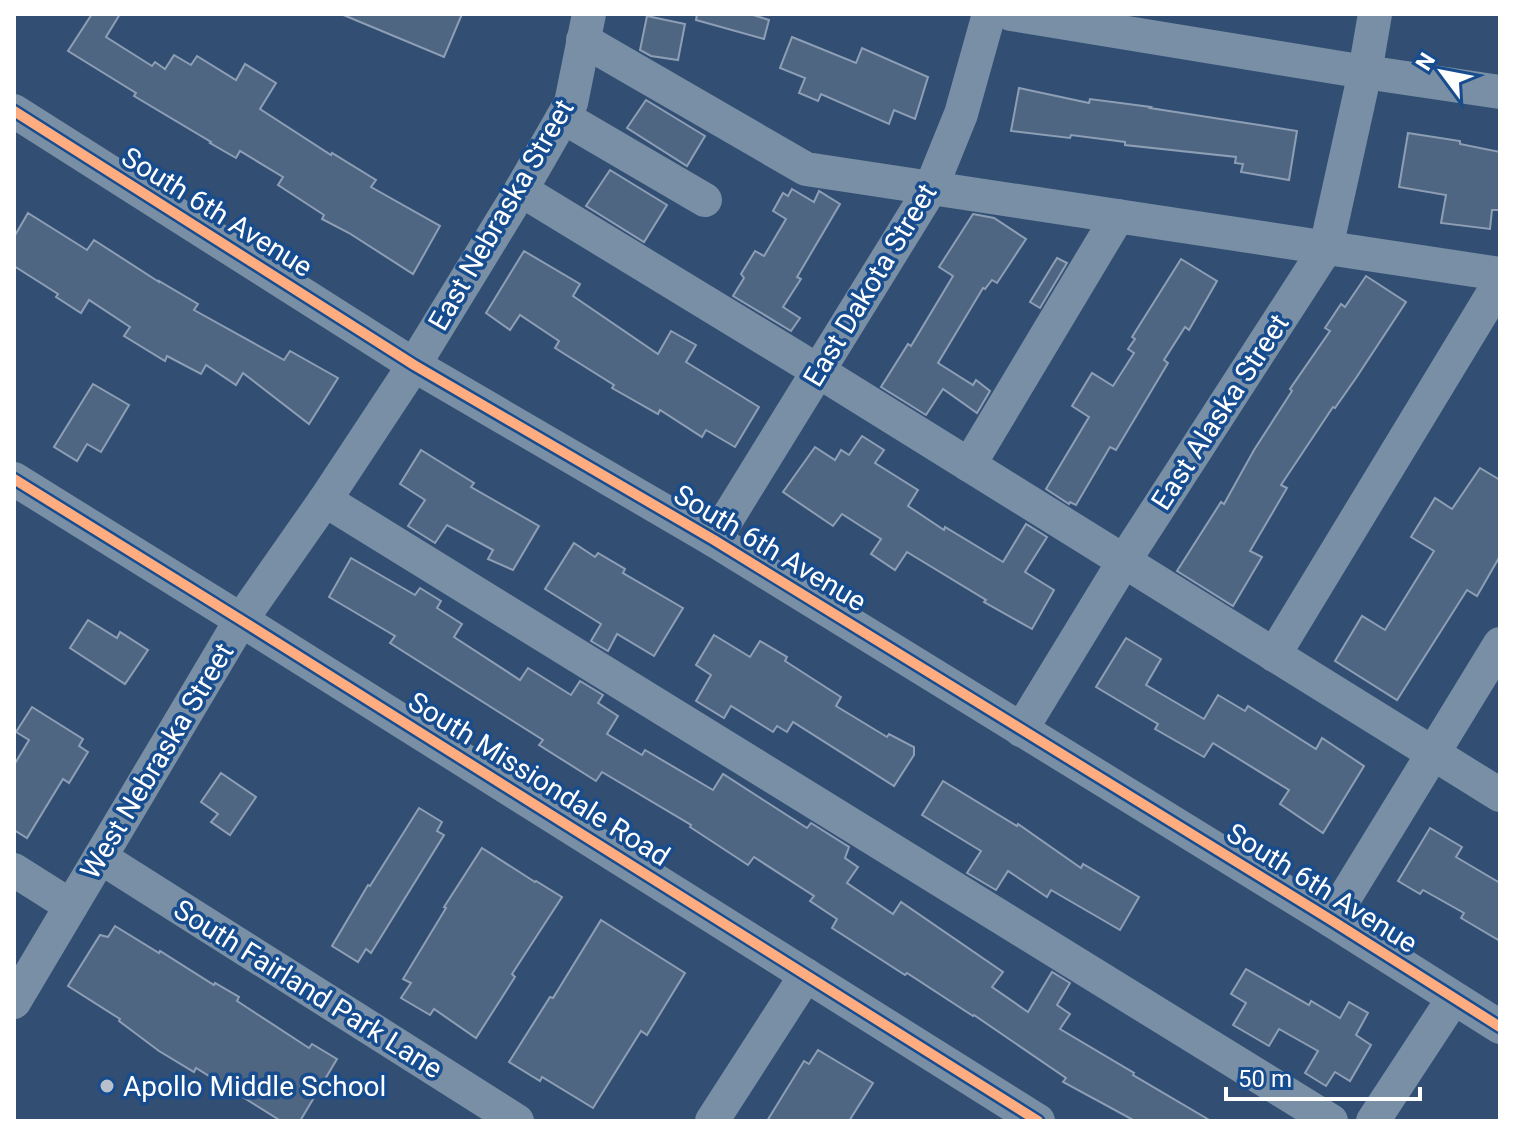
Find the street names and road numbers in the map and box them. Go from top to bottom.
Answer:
street label: East Nebraska Street [421,94,581,336]
street label: South 6th Avenue [116,140,318,284]
street label: East Dakota Street [796,178,944,392]
street label: East Alaska Street [1144,308,1296,516]
street label: South 6th Avenue [668,478,872,618]
street label: West Nebraska Street [74,637,240,885]
street label: South Missiondale Road [402,685,676,873]
street label: South 6th Avenue [1221,816,1423,960]
street label: South Fairland Park Lane [168,893,448,1085]

